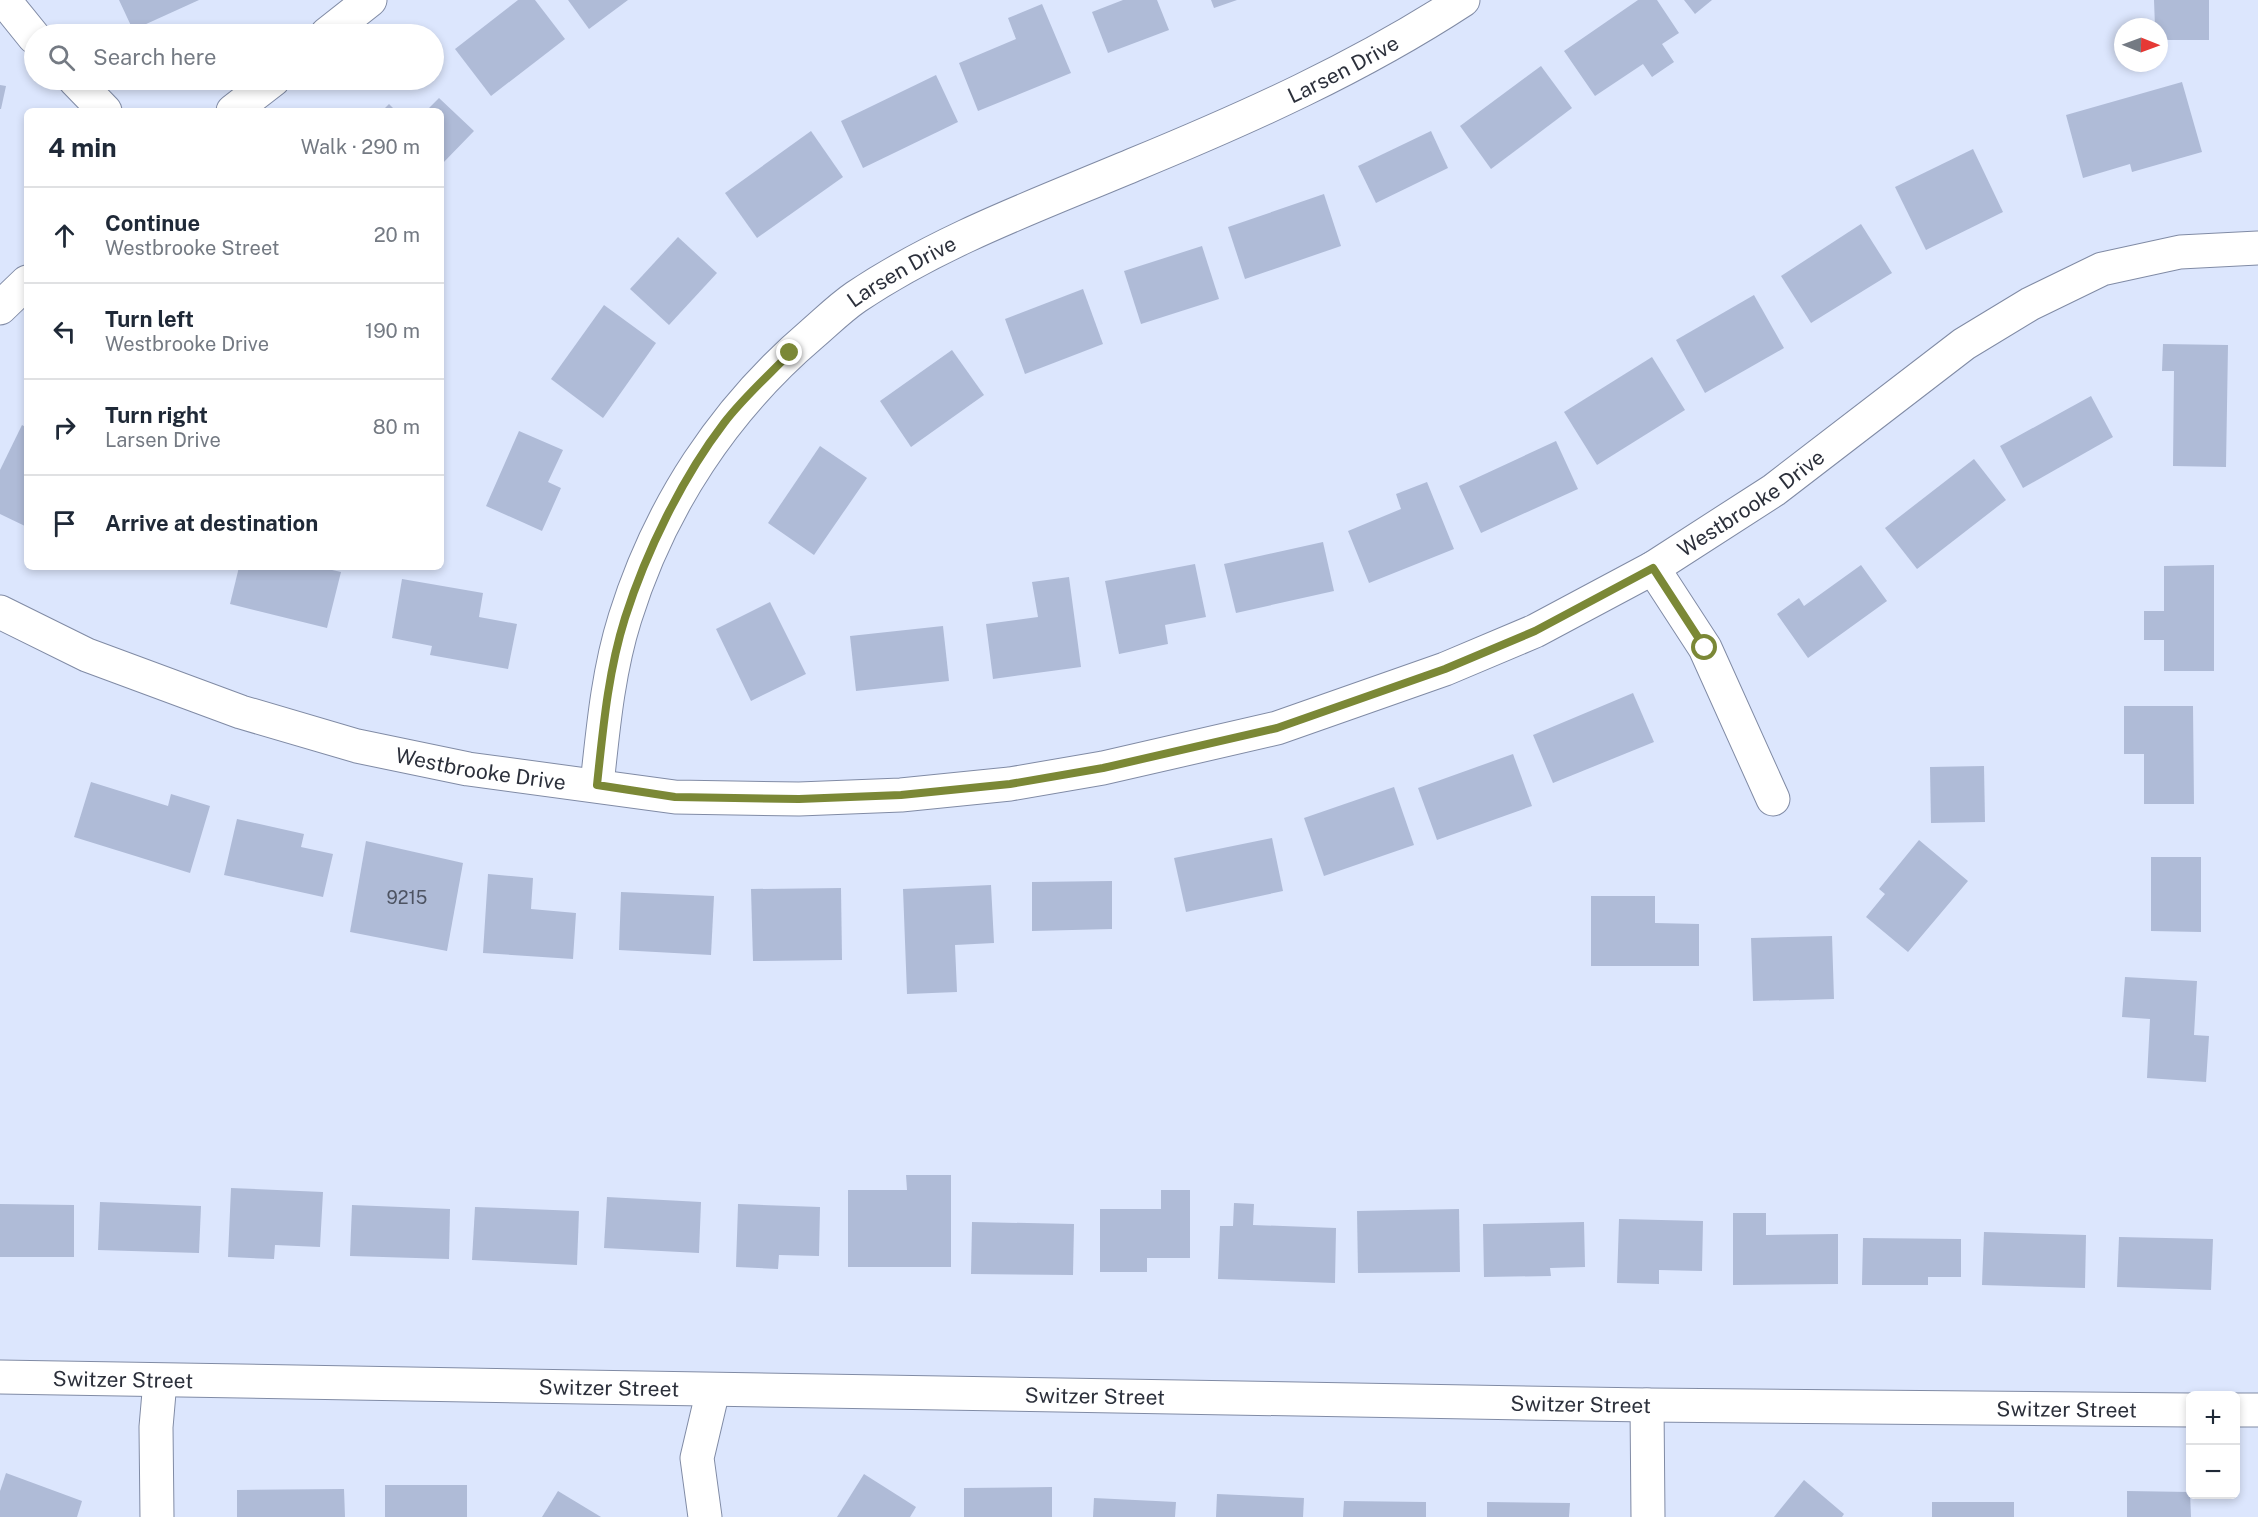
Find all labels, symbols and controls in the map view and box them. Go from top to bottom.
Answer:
north arrow [2114,18,2168,72]
search box [24,24,444,90]
street label: Larsen Drive [1283,30,1403,108]
icon: search [45,41,78,74]
text: Search here [93,44,217,70]
text: 4 min [48,132,117,163]
text: Walk · 290 m [301,135,420,159]
text: Continue [105,210,200,236]
icon: ahead [48,219,81,252]
text: 20 m [374,223,420,247]
street label: Larsen Drive [842,230,960,312]
text: Westbrooke Street [105,236,280,260]
text: Turn left [105,306,194,332]
icon: left [48,315,81,348]
text: 190 m [365,319,420,343]
text: Westbrooke Drive [105,332,269,356]
route end [776,339,802,365]
text: Turn right [105,402,208,428]
icon: right [48,411,81,444]
text: 80 m [373,415,420,439]
text: Larsen Drive [105,428,221,452]
street label: Westbrooke Drive [1673,444,1829,561]
icon: arrive [48,507,81,540]
text: Arrive at destination [105,510,318,536]
route start [1691,634,1717,660]
street label: Westbrooke Drive [393,742,567,795]
house number: 9215 [387,887,427,908]
street label: Switzer Street [52,1365,193,1393]
street label: Switzer Street [538,1374,679,1401]
street label: Switzer Street [1024,1382,1165,1409]
street label: Switzer Street [1510,1390,1651,1418]
map controls [2186,1391,2240,1499]
button: + [2186,1391,2240,1445]
street label: Switzer Street [1996,1396,2137,1422]
button: − [2186,1445,2240,1499]

